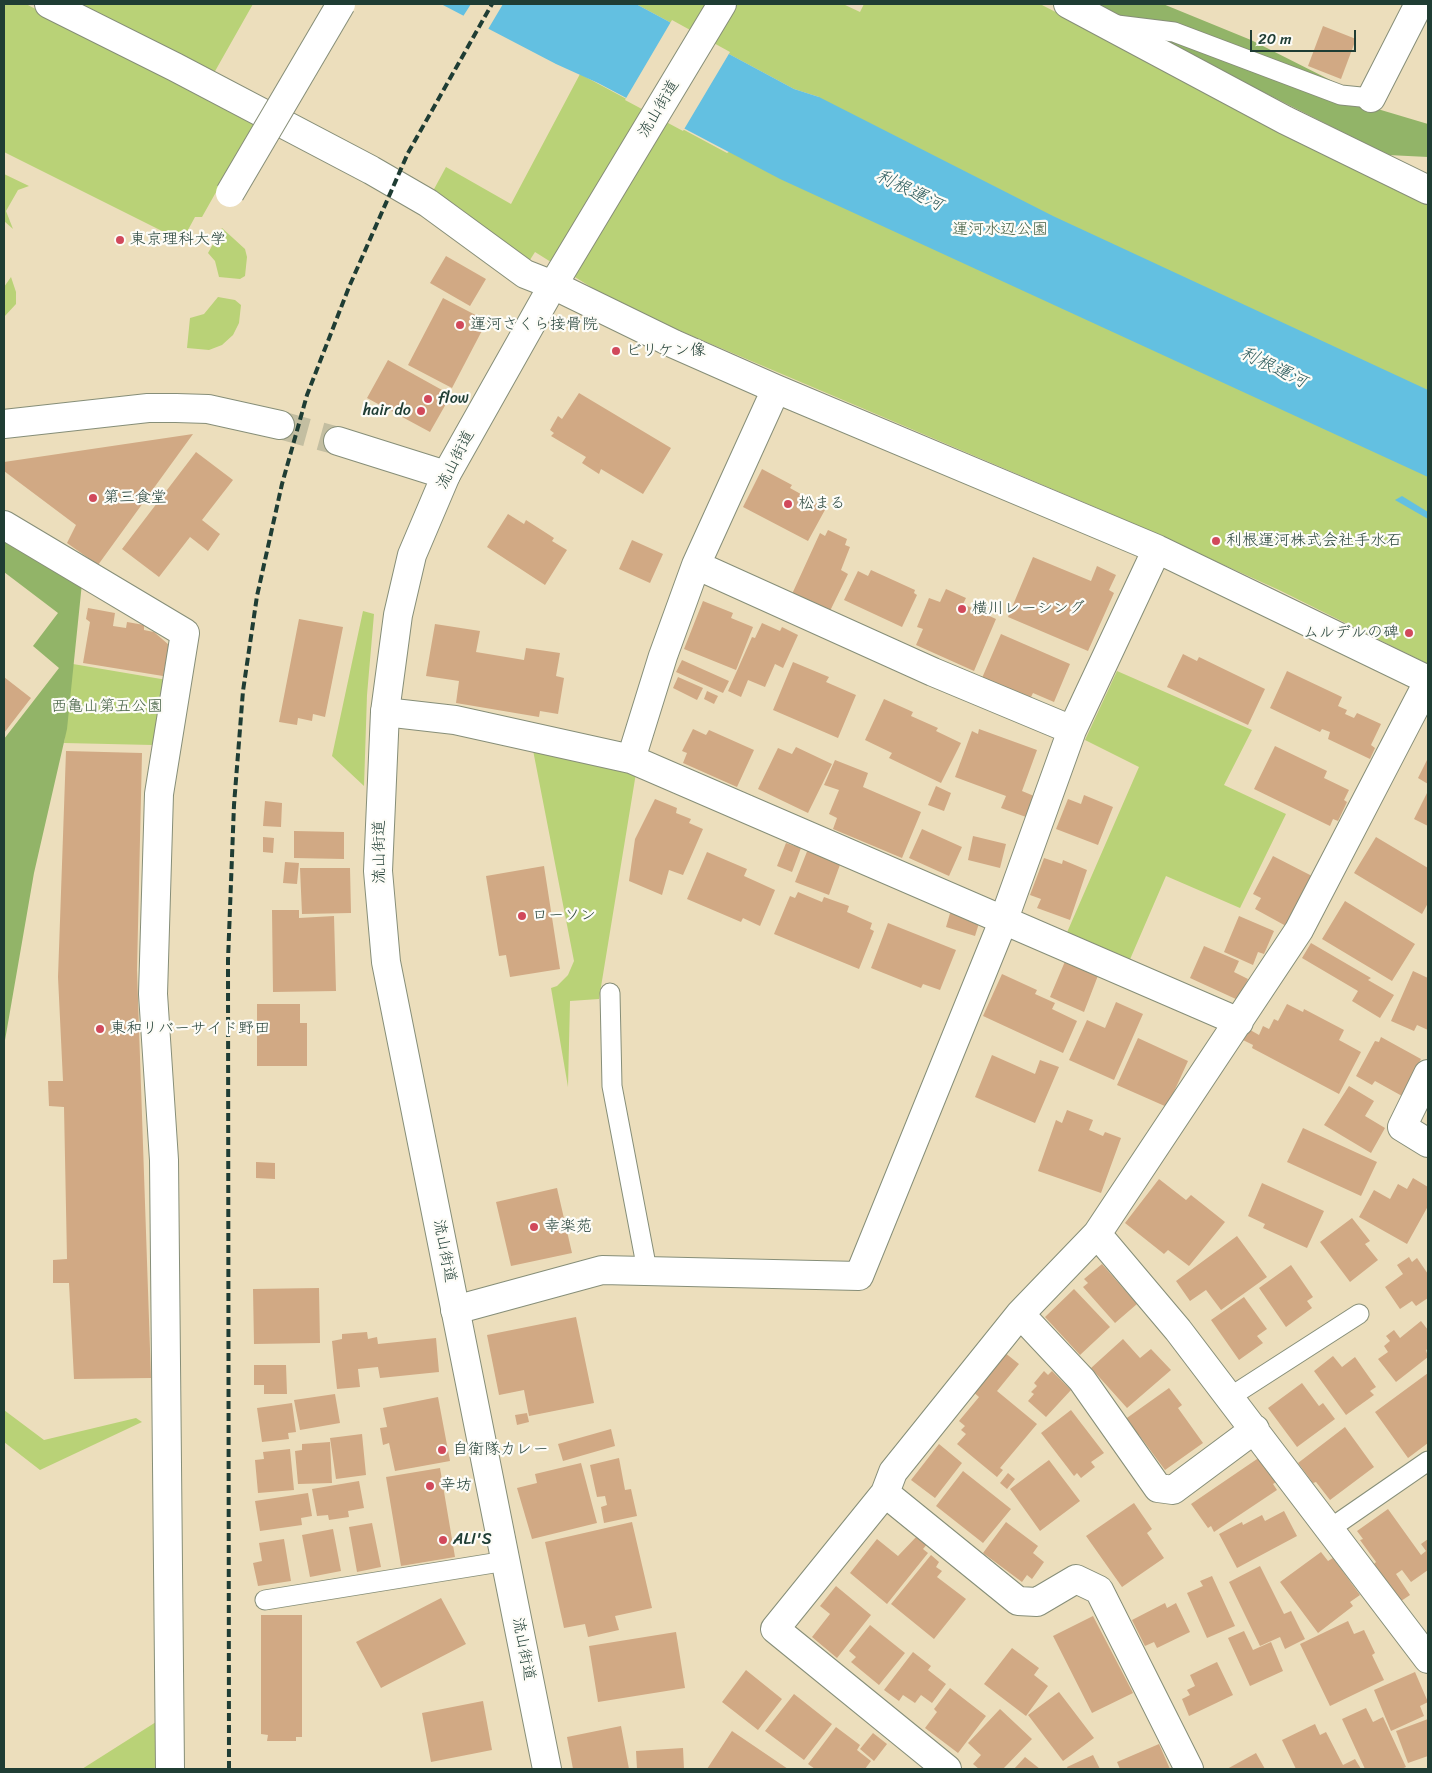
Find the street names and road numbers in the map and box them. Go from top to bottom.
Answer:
street label: 流山街道 [634,77,684,141]
street label: 流山街道 [433,427,479,493]
street label: 流山街道 [370,820,390,884]
street label: 流山街道 [428,1218,460,1284]
street label: 流山街道 [507,1616,539,1682]

